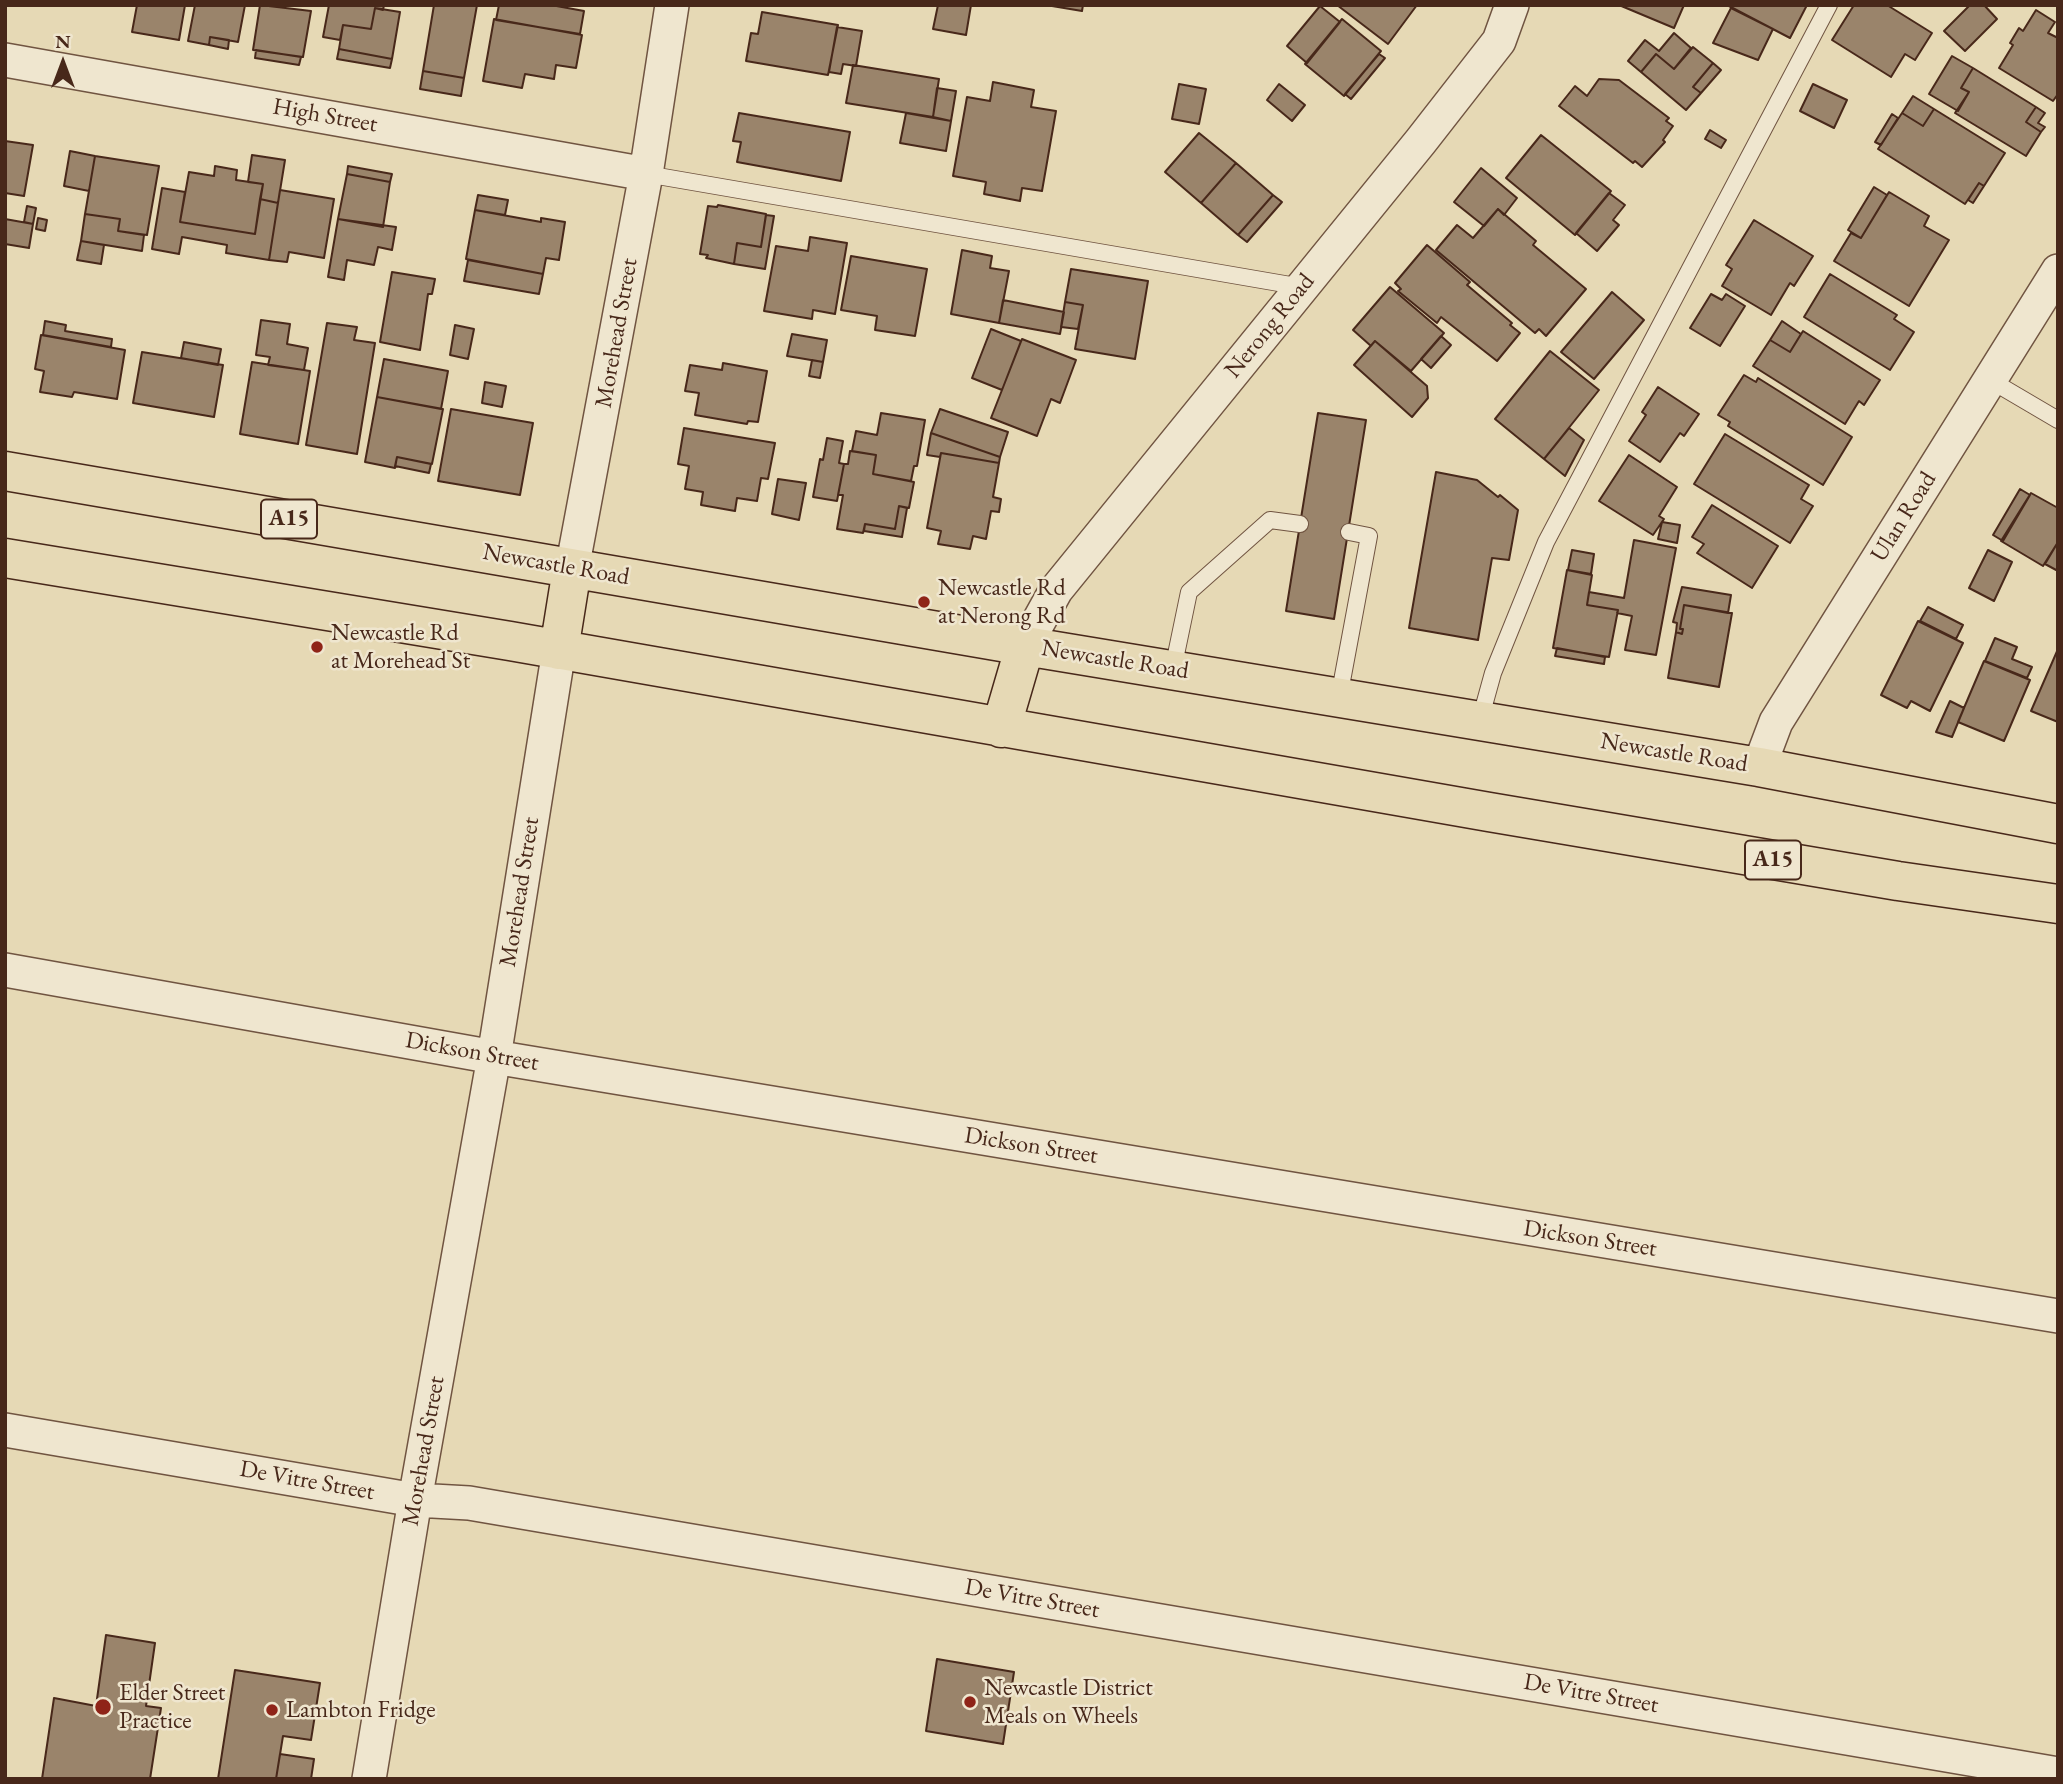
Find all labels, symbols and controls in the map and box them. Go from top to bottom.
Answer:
north arrow [28,28,98,98]
text: N [55,29,71,54]
street label: High Street [270,93,380,139]
street label: Morehead Street [590,256,644,410]
street label: Nerong Road [1219,268,1321,384]
street label: Ulan Road [1865,467,1943,567]
road number: A15 [261,499,317,538]
street label: Newcastle Road [480,538,632,592]
place label: Newcastle Rd at Nerong Rd [938,574,1066,630]
marker: Newcastle Rd at Nerong Rd [916,594,932,610]
place label: Newcastle Rd at Morehead St [331,619,470,675]
street label: Newcastle Road [1039,634,1191,686]
marker: Newcastle Rd at Morehead St [309,639,325,655]
street label: Newcastle Road [1598,727,1750,779]
street label: Morehead Street [494,815,546,969]
road number: A15 [1745,840,1801,880]
street label: Dickson Street [403,1026,541,1078]
street label: Dickson Street [962,1121,1100,1171]
street label: Dickson Street [1521,1214,1659,1264]
street label: Morehead Street [397,1374,451,1528]
street label: De Vitre Street [237,1455,377,1507]
street label: De Vitre Street [962,1573,1102,1625]
street label: De Vitre Street [1521,1668,1661,1720]
place label: Newcastle District Meals on Wheels [984,1674,1153,1730]
place label: Elder Street Practice [119,1679,225,1735]
marker: Newcastle District Meals on Wheels [962,1694,978,1710]
place label: Lambton Fridge [286,1696,436,1724]
marker: Elder Street Practice [93,1697,113,1717]
marker: Lambton Fridge [264,1702,280,1718]

